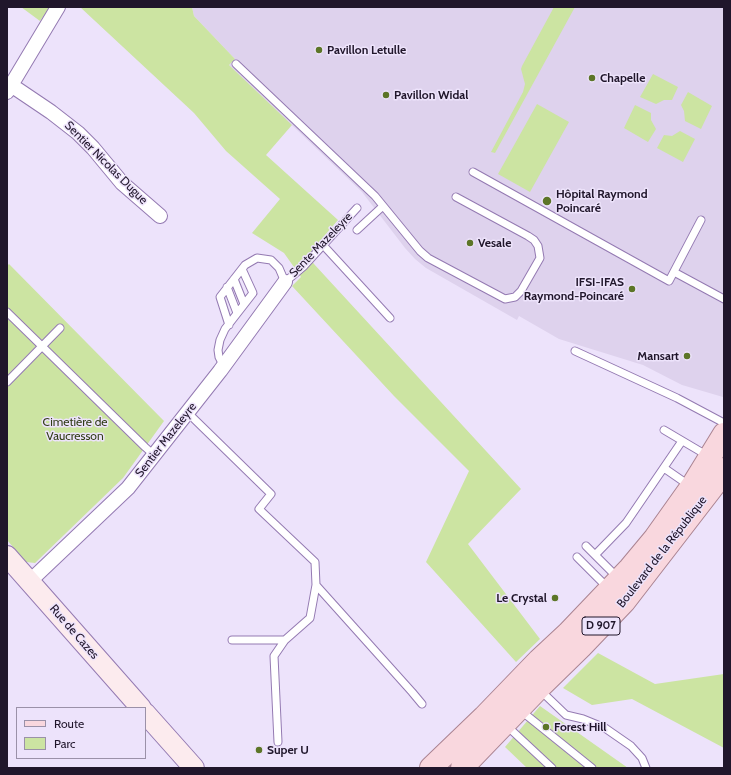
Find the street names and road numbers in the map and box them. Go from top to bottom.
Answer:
street label: Sentier Nicolas Dugue [62,119,150,207]
street label: Sente Mazeleyre [287,210,355,280]
street label: Sentier Mazeleyre [132,400,200,480]
street label: Boulevard de la République [614,493,710,611]
street label: Rue de Cazes [46,602,102,662]
road number: D 907 [582,617,620,635]

